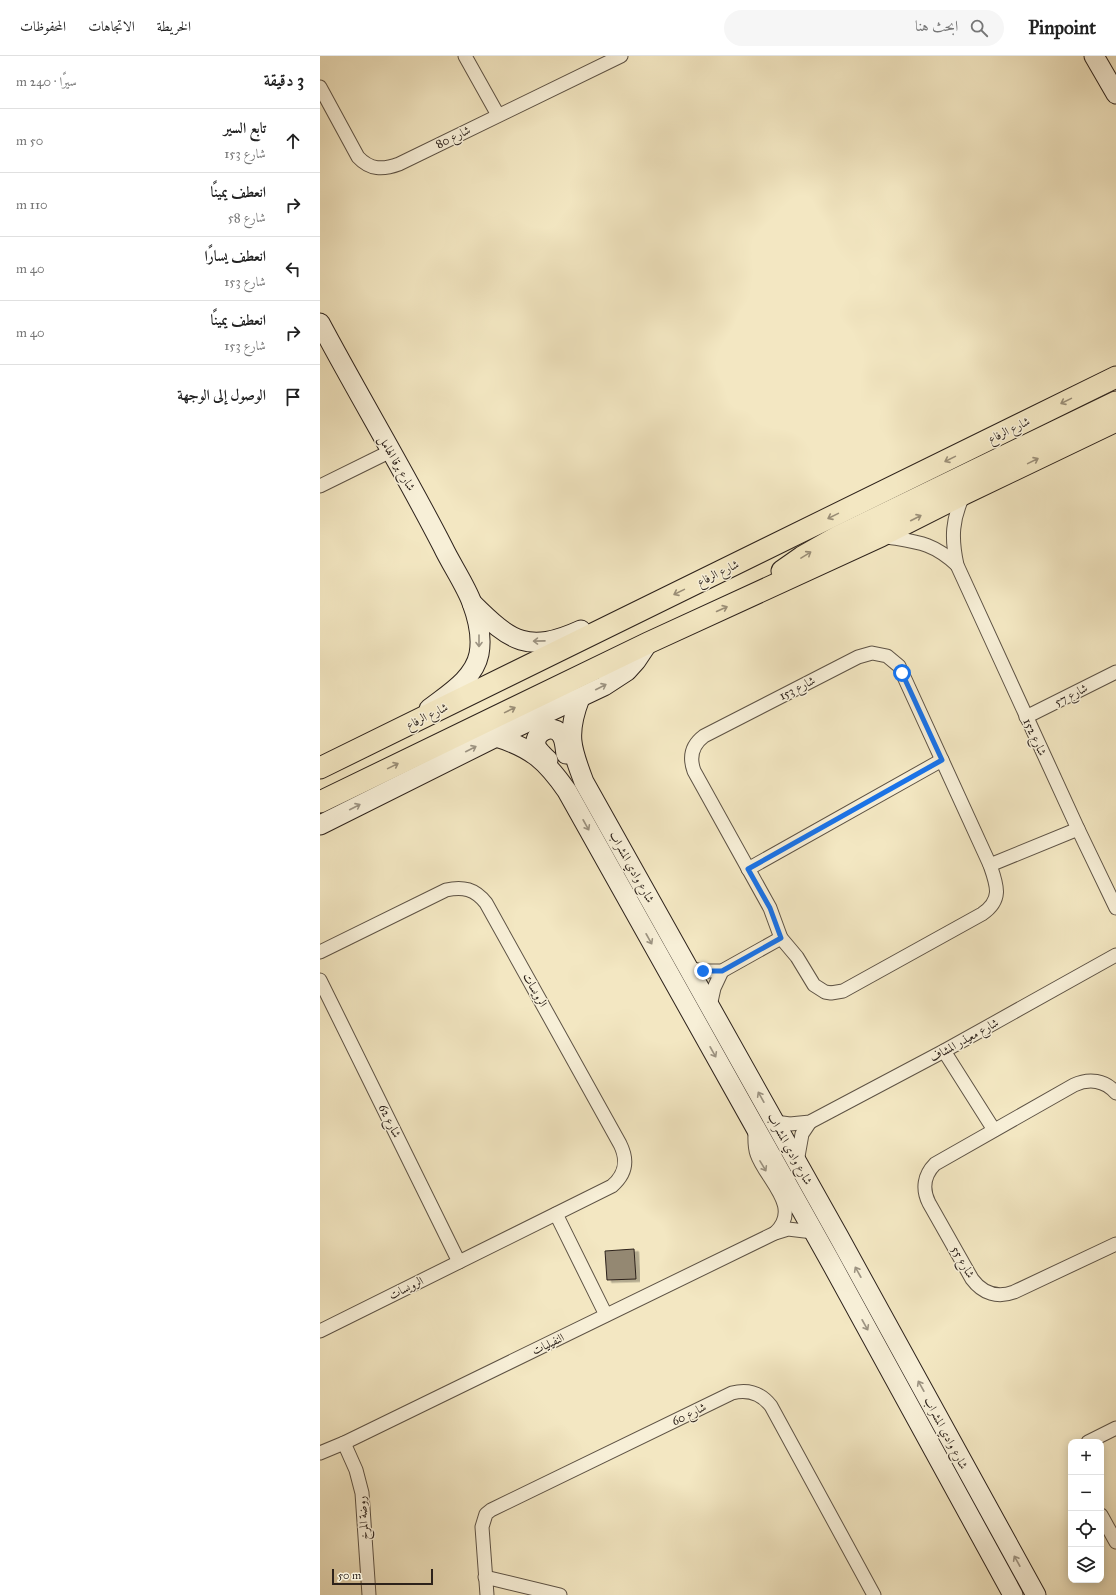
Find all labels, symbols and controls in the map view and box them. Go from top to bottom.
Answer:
search box [724,10,1004,46]
text: Pinpoint [1028,16,1096,39]
text: ابحث هنا [915,17,958,35]
icon: search [968,17,990,39]
text: المحفوظات [20,18,66,35]
text: الاتجاهات [88,18,135,35]
text: الخريطة [157,18,191,35]
text: 3 دقيقة [264,70,304,91]
text: سيرًا · 240 m [16,74,77,90]
text: تابع السير [224,119,266,137]
street label: شارع 80 [433,123,475,155]
icon: ahead [282,130,304,152]
text: 50 m [16,133,43,149]
text: شارع 153 [224,146,266,162]
text: انعطف يمينًا [211,183,266,201]
icon: right [282,194,304,216]
text: 110 m [16,197,48,213]
text: شارع 58 [228,210,266,226]
text: انعطف يسارًا [204,247,266,265]
icon: left [282,258,304,280]
text: 40 m [16,261,45,277]
text: شارع 153 [224,274,266,290]
text: انعطف يمينًا [211,311,266,329]
icon: right [282,322,304,344]
text: 40 m [16,325,45,341]
text: شارع 153 [224,338,266,354]
text: الوصول إلى الوجهة [177,386,266,404]
icon: arrive [282,386,304,408]
one-way arrow [1061,398,1073,406]
street label: شارع الرفاع [986,414,1034,450]
street label: شارع برقا الهامل [372,433,418,495]
one-way arrow [944,456,956,463]
one-way arrow [1026,457,1038,464]
one-way arrow [827,513,839,520]
one-way arrow [910,514,922,521]
one-way arrow [800,551,811,559]
street label: شارع الرفاع [695,557,743,593]
one-way arrow [673,589,685,596]
one-way arrow [716,605,728,613]
one-way arrow [475,634,483,647]
one-way arrow [532,638,545,645]
route start [893,664,911,682]
street label: شارع 153 [777,673,819,707]
street label: شارع 57 [1052,681,1092,713]
one-way arrow [595,683,607,690]
street label: شارع الرفاع [404,700,452,736]
one-way arrow [503,706,515,713]
street label: شارع 152 [1017,716,1050,760]
one-way arrow [465,745,477,752]
one-way arrow [386,762,398,769]
one-way arrow [349,803,361,810]
one-way arrow [583,819,591,831]
street label: شارع وادي المشراب [603,829,658,907]
one-way arrow [646,933,654,945]
route end [694,962,712,980]
street label: الرويسات [519,970,550,1010]
street label: شارع معيذر المشاف [927,1015,1003,1068]
one-way arrow [709,1046,717,1058]
one-way arrow [756,1091,764,1103]
street label: شارع 62 [372,1102,404,1142]
street label: شارع وادي المشراب [761,1111,816,1189]
one-way arrow [760,1160,768,1172]
street label: شارع 55 [945,1244,978,1283]
one-way arrow [854,1266,862,1278]
street label: الرويسات [386,1273,426,1303]
one-way arrow [861,1319,869,1331]
street label: النفيليات [530,1330,567,1358]
one-way arrow [916,1380,924,1392]
street label: شارع وادي المشراب [918,1395,971,1474]
street label: شارع 60 [670,1400,710,1432]
map controls [1068,1439,1104,1583]
button: + [1068,1439,1104,1475]
button: − [1068,1475,1104,1511]
street label: روضة المرخ [354,1495,376,1540]
button: locate [1068,1511,1104,1547]
button: layers [1068,1547,1104,1583]
one-way arrow [1013,1555,1020,1567]
scale bar [332,1567,433,1586]
text: 50 m [338,1569,361,1582]

